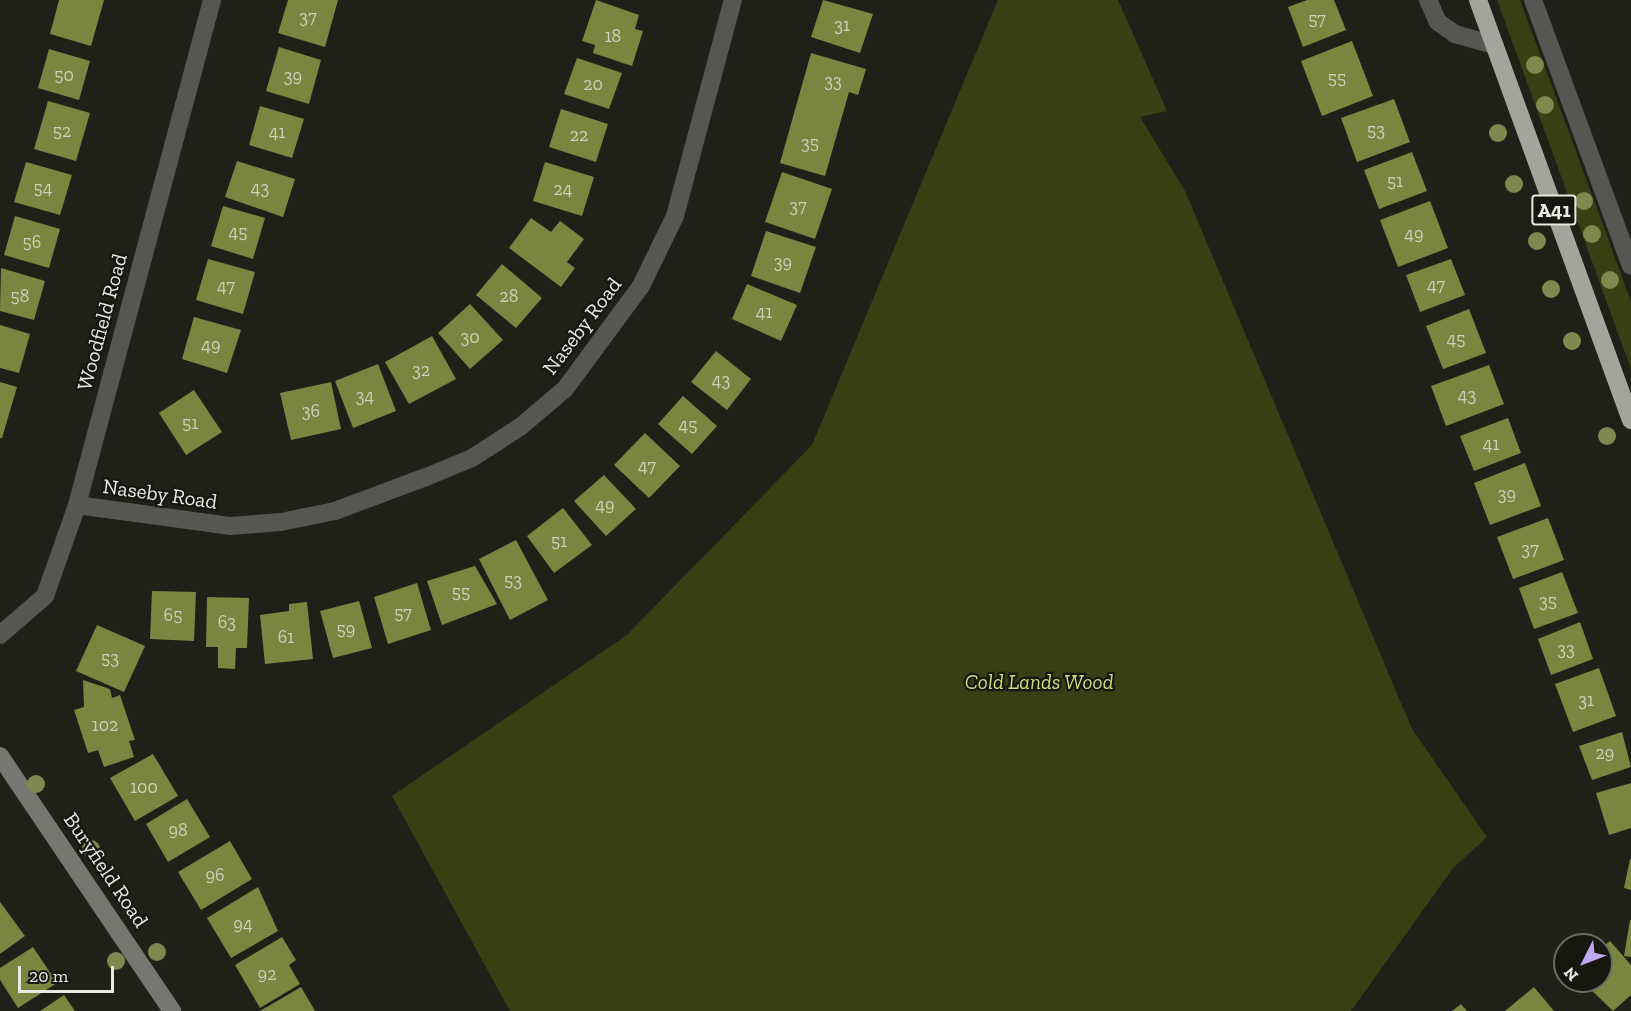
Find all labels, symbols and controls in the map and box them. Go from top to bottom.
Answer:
house number: 37 [299,6,317,28]
house number: 57 [1308,8,1326,30]
house number: 31 [834,14,850,36]
house number: 18 [605,25,621,47]
house number: 50 [54,64,74,86]
house number: 39 [284,65,302,87]
house number: 55 [1328,67,1346,89]
house number: 33 [824,70,842,92]
house number: 20 [583,73,603,95]
house number: 53 [1367,119,1385,141]
house number: 52 [53,120,71,142]
house number: 41 [269,121,285,143]
house number: 22 [570,124,588,146]
house number: 35 [801,132,819,154]
house number: 51 [1387,170,1403,192]
house number: 54 [34,177,52,199]
house number: 43 [251,177,269,199]
house number: 24 [554,178,572,200]
road number: A41 [1530,193,1578,227]
house number: 37 [789,195,807,217]
house number: 45 [229,221,247,243]
house number: 49 [1404,223,1424,245]
house number: 56 [23,231,41,253]
street label: Woodfield Road [72,251,132,393]
house number: 39 [774,251,792,273]
street label: Naseby Road [537,272,627,380]
house number: 47 [1427,274,1445,296]
house number: 47 [217,275,235,297]
house number: 58 [11,285,29,307]
house number: 28 [500,285,518,307]
house number: 41 [756,301,772,323]
house number: 30 [460,326,480,348]
house number: 45 [1447,328,1465,350]
house number: 49 [201,334,221,356]
house number: 32 [412,359,430,381]
house number: 43 [712,369,730,391]
house number: 43 [1458,384,1476,406]
house number: 34 [356,385,374,407]
house number: 36 [302,400,320,422]
house number: 51 [182,412,198,434]
house number: 45 [679,414,697,436]
house number: 41 [1483,433,1499,455]
house number: 47 [638,455,656,477]
street label: Naseby Road [101,473,219,515]
house number: 39 [1498,483,1516,505]
house number: 49 [595,494,615,516]
house number: 51 [551,530,567,552]
house number: 37 [1521,538,1539,560]
house number: 53 [504,569,522,591]
house number: 55 [452,581,470,603]
house number: 35 [1539,590,1557,612]
house number: 57 [394,602,412,624]
house number: 65 [164,604,182,626]
house number: 63 [218,611,236,633]
house number: 59 [337,618,355,640]
house number: 61 [278,626,294,648]
house number: 33 [1557,638,1575,660]
house number: 53 [101,647,119,669]
park label: Cold Lands Wood [964,669,1114,695]
house number: 31 [1578,689,1594,711]
house number: 102 [92,714,118,736]
house number: 29 [1596,742,1614,764]
house number: 100 [130,776,158,798]
street label: Buryfield Road [58,808,154,932]
house number: 98 [168,819,188,841]
house number: 96 [205,864,225,886]
house number: 94 [233,913,253,935]
north arrow [1553,933,1613,993]
scale bar [21,954,117,992]
house number: 92 [258,963,276,985]
text: N [1560,963,1582,985]
text: 20 m [29,965,68,987]

